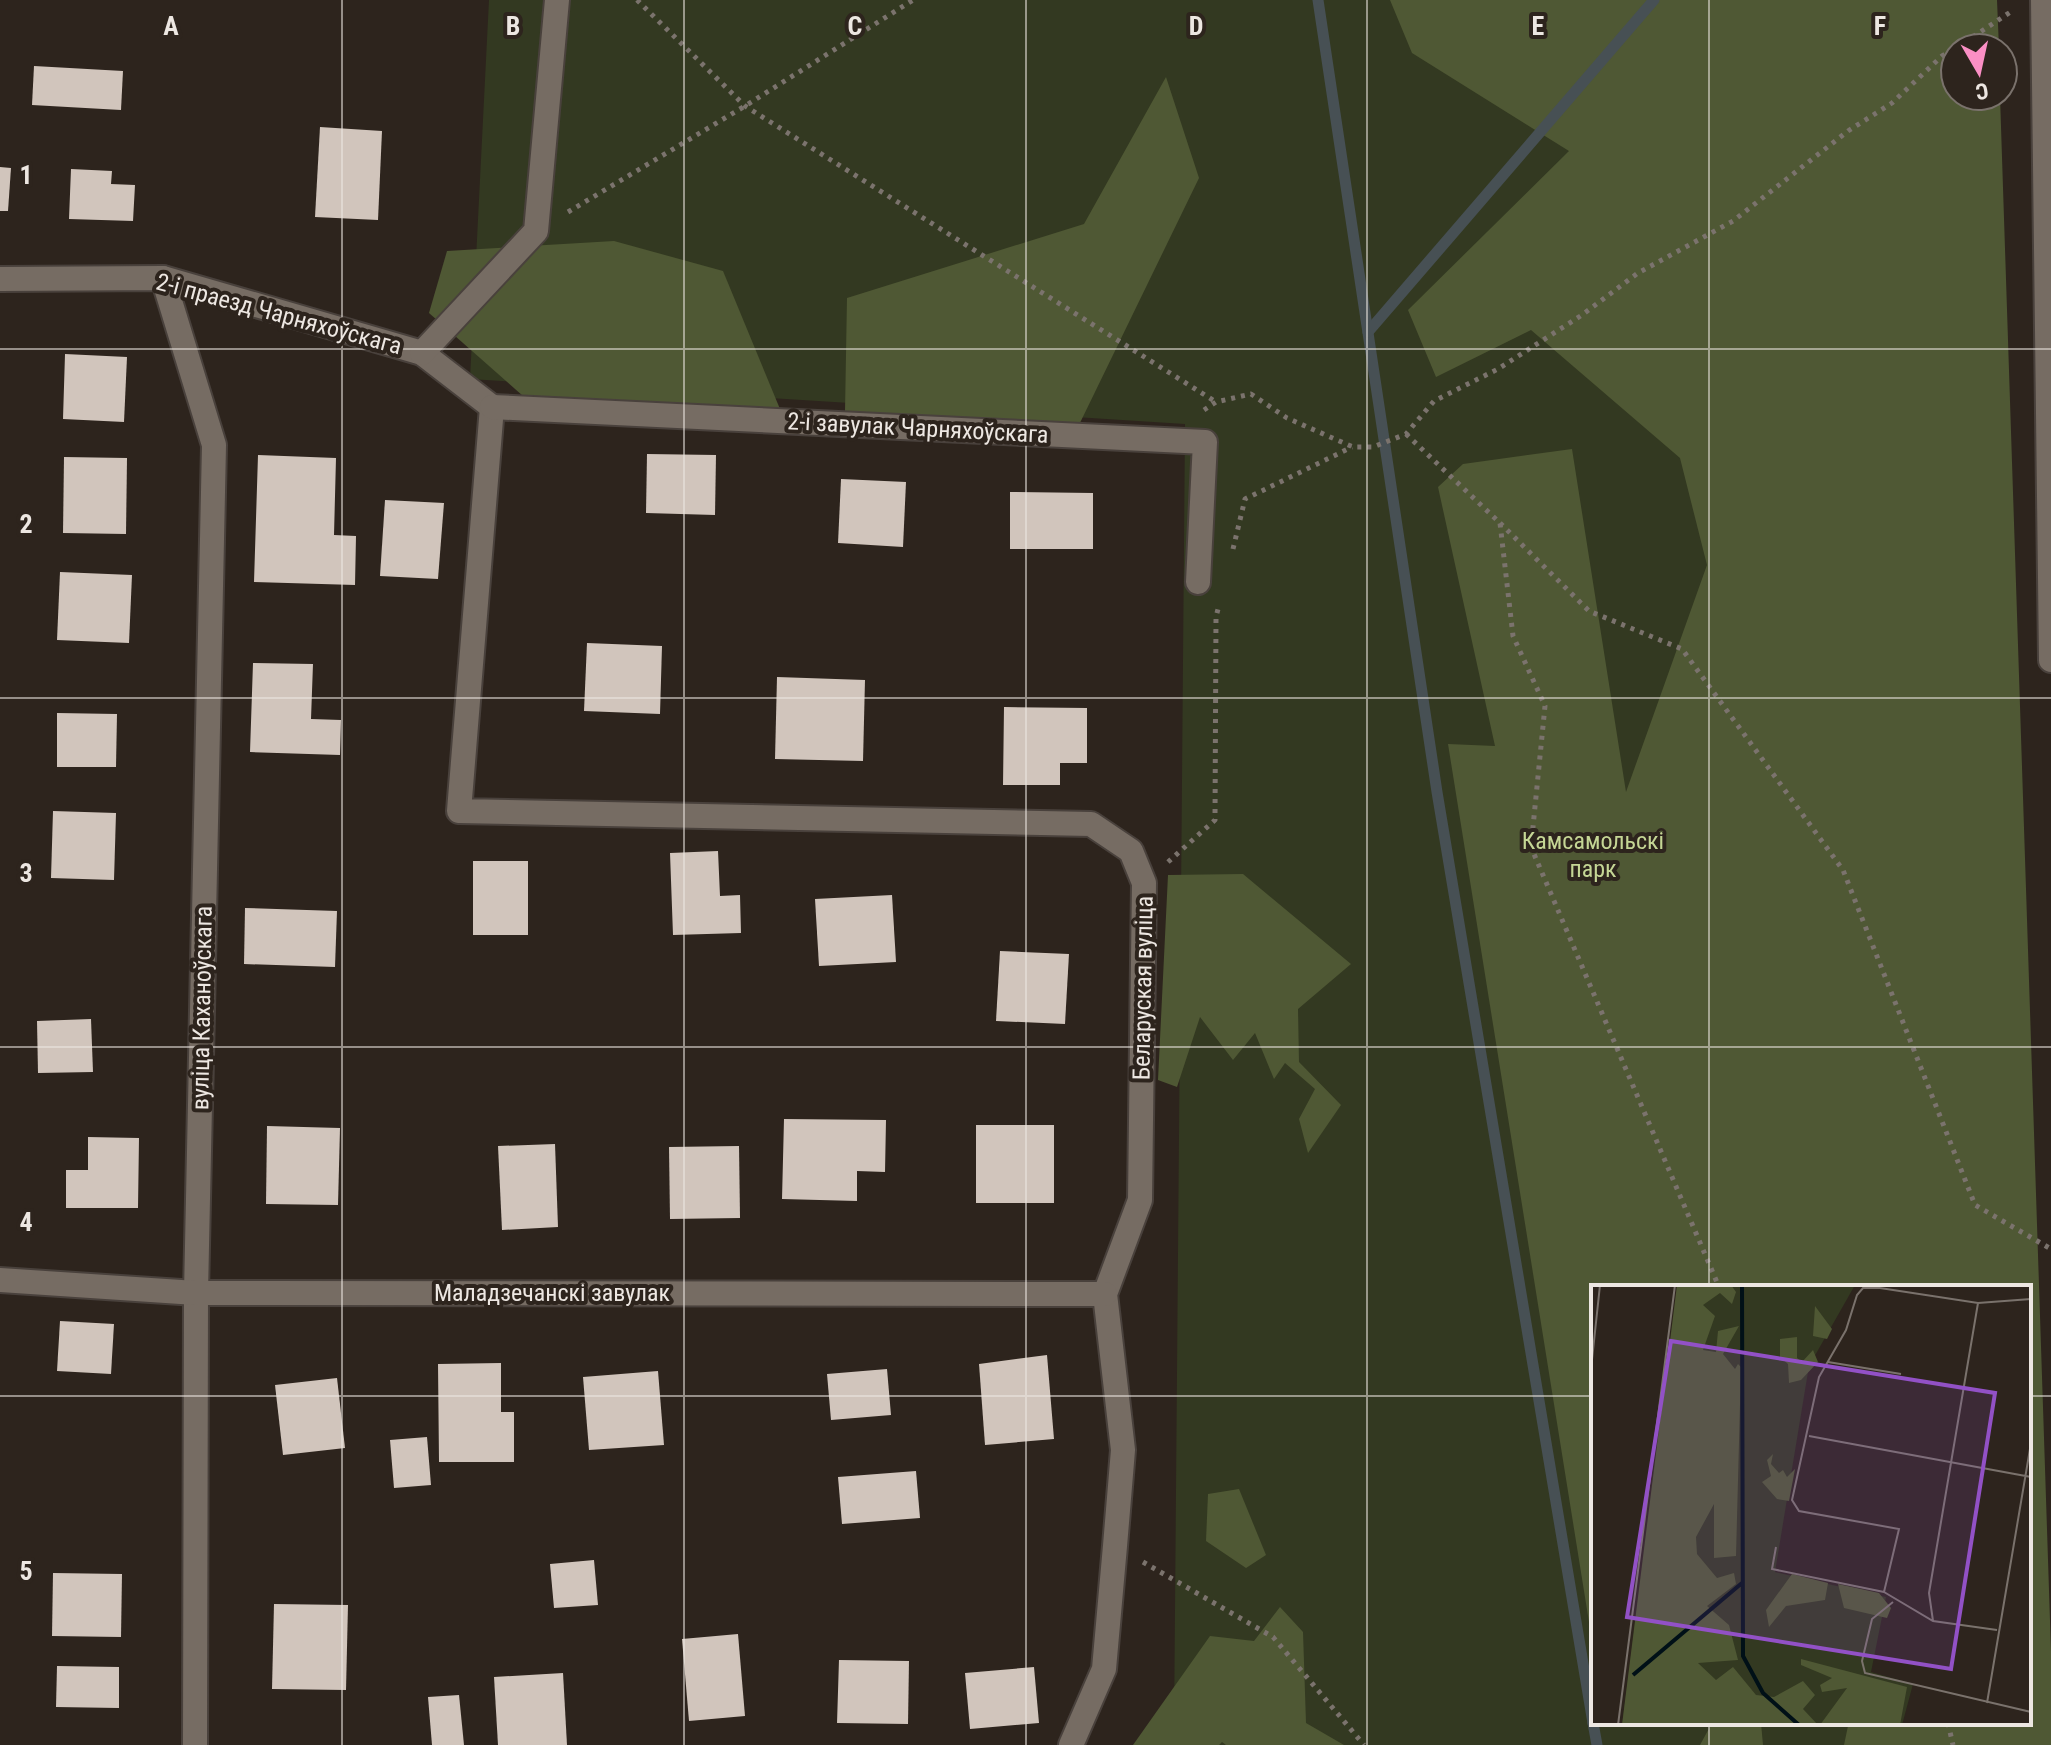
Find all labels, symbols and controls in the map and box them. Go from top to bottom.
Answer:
text: A [163,11,179,41]
text: B [506,11,520,41]
text: C [848,11,863,41]
text: D [1189,11,1203,41]
text: E [1532,11,1545,41]
text: F [1874,11,1886,41]
north arrow [1939,32,2019,112]
text: С [1974,78,1990,105]
text: 1 [19,160,33,190]
street label: 2-і праезд Чарняхоўскага [153,268,405,360]
street label: 2-і завулак Чарняхоўскага [787,407,1049,449]
text: 2 [19,509,33,539]
park label: Камсамольскі парк [1522,827,1664,883]
text: 3 [19,858,33,888]
street label: Беларуская вуліца [1127,896,1159,1080]
street label: вуліца Каханоўскага [186,906,218,1110]
text: 4 [19,1207,33,1237]
street label: Маладзечанскі завулак [434,1279,670,1307]
inset map [1591,1285,2031,1725]
text: 5 [19,1556,33,1586]

